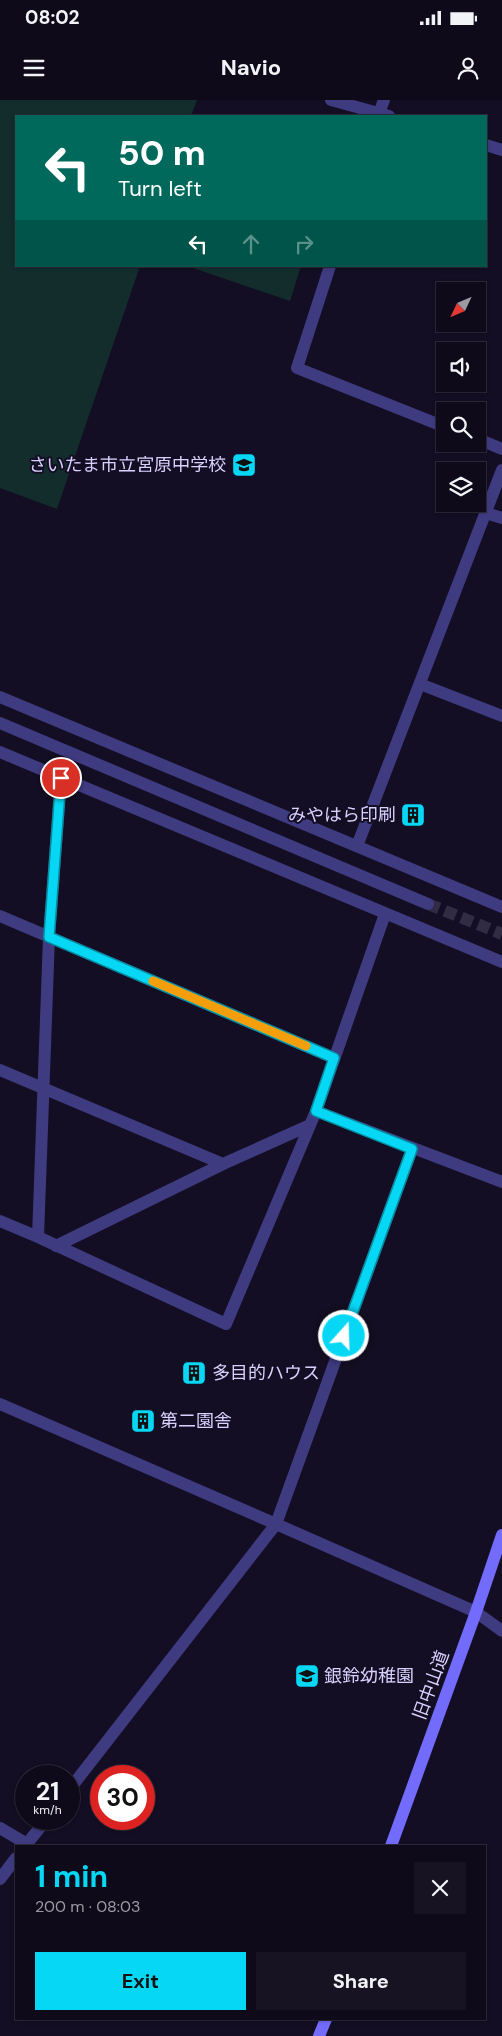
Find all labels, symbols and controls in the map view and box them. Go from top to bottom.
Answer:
text: 08:02 [25,5,80,30]
text: Navio [221,53,281,82]
icon: menu [20,54,48,82]
icon: person [454,54,482,82]
text: 50 m [118,130,206,176]
icon: left [35,135,100,200]
text: Turn left [118,174,202,203]
icon: left [184,230,212,258]
icon: ahead [237,230,265,258]
icon: right [290,230,318,258]
north arrow [436,282,486,332]
map controls [436,282,486,512]
button: sound [436,342,486,392]
button: search [436,402,486,452]
school or university icon: さいたま市立宮原中学校 [231,452,257,478]
place label: さいたま市立宮原中学校 [29,453,226,477]
button: layers [436,462,486,512]
pin [40,757,82,799]
icon: arrive [47,764,75,792]
building icon: みやはら印刷 [400,802,426,828]
place label: みやはら印刷 [288,803,396,827]
position arrow [317,1309,369,1361]
building icon: 多目的ハウス [181,1360,207,1386]
place label: 多目的ハウス [212,1361,320,1385]
building icon: 第二園舎 [130,1408,156,1434]
place label: 第二園舎 [160,1409,232,1433]
street label: 旧中山道 [407,1647,455,1723]
school or university icon: 銀鈴幼稚園 [294,1663,320,1689]
place label: 銀鈴幼稚園 [324,1664,414,1688]
speed limit sign: 30 [90,1765,155,1830]
text: 21 [36,1775,59,1808]
text: km/h [33,1802,62,1818]
text: 1 min [35,1857,108,1896]
button: close [414,1862,466,1914]
text: 200 m · 08:03 [35,1896,140,1917]
button: Exit [35,1952,246,2010]
button: Share [256,1952,466,2010]

